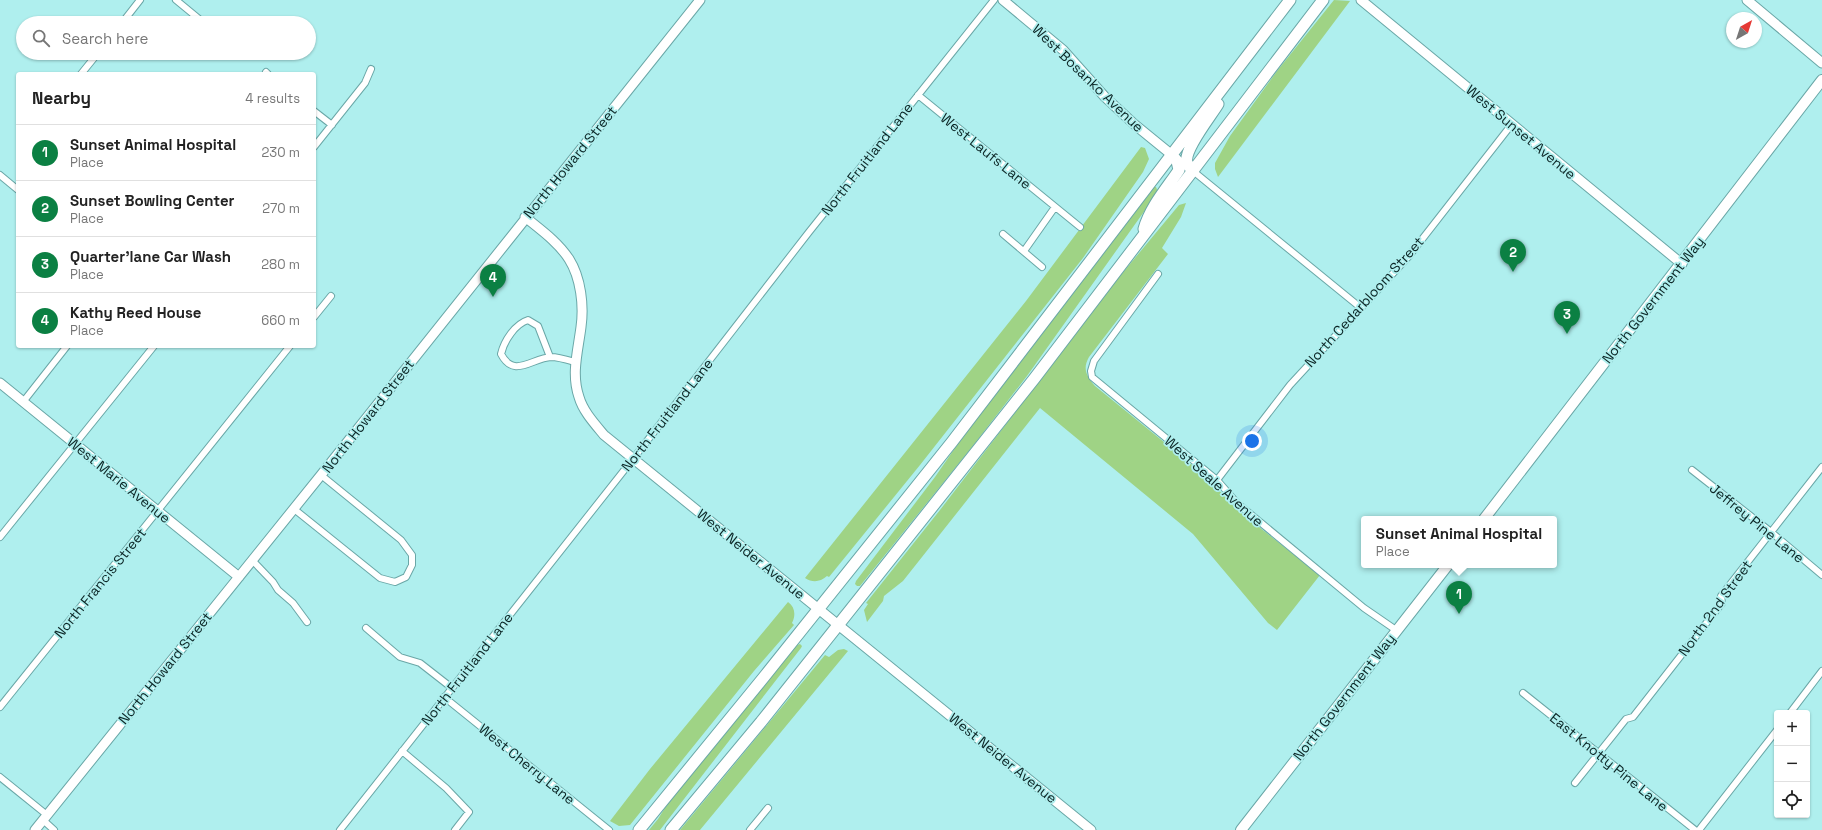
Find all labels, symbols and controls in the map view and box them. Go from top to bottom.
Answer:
north arrow [1726,12,1762,48]
search box [16,16,316,60]
street label: West Bosanko Avenue [1028,20,1148,136]
icon: search [30,27,52,49]
text: Search here [62,29,148,48]
street label: West Sunset Avenue [1462,81,1580,183]
text: Nearby [32,87,91,109]
text: 4 results [245,90,300,107]
street label: North Fruitland Lane [817,99,917,219]
street label: North Howard Street [519,102,621,222]
street label: West Laufs Lane [937,109,1035,193]
text: Sunset Animal Hospital [70,135,236,154]
text: 1 [42,144,48,161]
text: 230 m [262,144,300,161]
text: Place [70,154,104,171]
text: Sunset Bowling Center [70,191,234,210]
text: 2 [41,200,49,217]
text: 270 m [262,200,300,217]
text: Place [70,210,104,227]
street label: North Cedarbloom Street [1301,233,1427,371]
street label: North Government Way [1598,233,1708,367]
pin: 2 [1500,239,1526,272]
text: Quarter'lane Car Wash [70,247,231,266]
text: 3 [41,256,49,273]
text: 280 m [261,256,300,273]
pin: 4 [480,264,506,297]
text: Place [70,266,104,283]
pin: 3 [1554,301,1580,334]
text: Kathy Reed House [70,303,201,322]
text: 4 [41,312,49,329]
text: 660 m [261,312,300,329]
text: Place [70,322,104,339]
street label: North Fruitland Lane [617,355,717,475]
street label: North Howard Street [318,356,418,476]
your location [1242,431,1262,451]
street label: West Seale Avenue [1161,432,1267,530]
street label: West Marie Avenue [64,433,174,527]
street label: Jeffrey Pine Lane [1706,479,1808,567]
street label: West Neider Avenue [693,505,809,603]
popup [1361,516,1557,568]
street label: North Francis Street [50,524,150,642]
text: Sunset Animal Hospital [1376,524,1542,543]
text: Place [1376,543,1410,560]
street label: North 2nd Street [1674,556,1756,660]
pin: 1 [1446,581,1472,614]
street label: North Howard Street [114,608,216,728]
street label: North Fruitland Lane [417,609,517,729]
street label: North Government Way [1289,630,1399,764]
street label: West Neider Avenue [945,709,1061,807]
street label: East Knotty Pine Lane [1546,709,1672,815]
map controls [1774,710,1810,818]
button: + [1774,710,1810,746]
street label: West Cherry Lane [475,720,579,808]
button: − [1774,746,1810,782]
button: locate [1774,782,1810,818]

